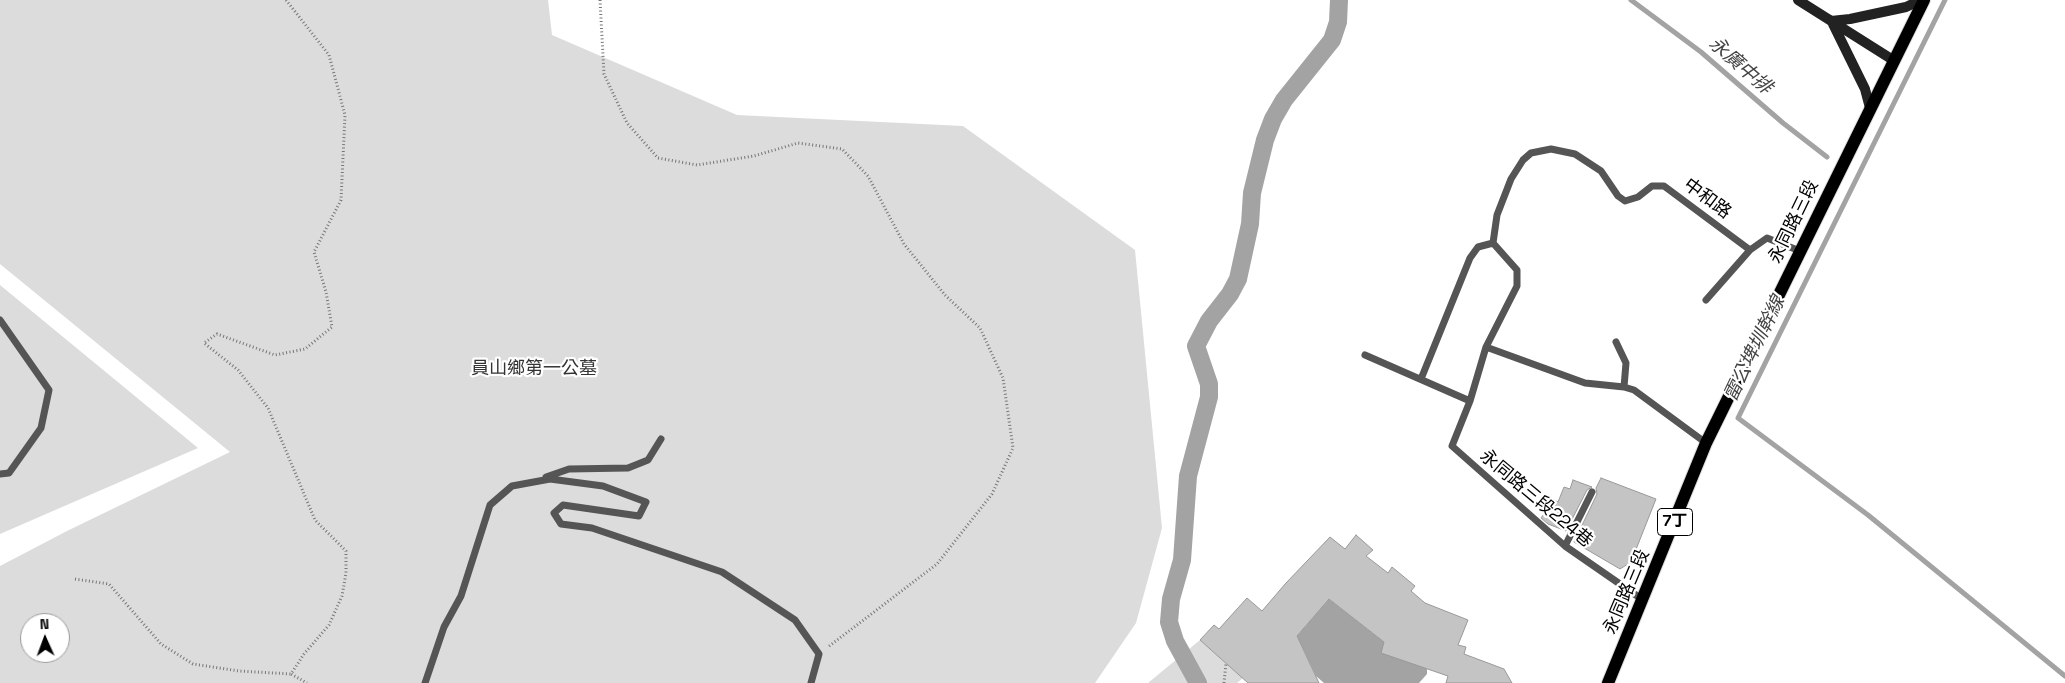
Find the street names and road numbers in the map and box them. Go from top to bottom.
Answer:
street label: 中和路 [1679,174,1735,224]
street label: 永同路三段 [1765,177,1823,267]
street label: 永同路三段224巷 [1475,446,1597,552]
road number: 7丁 [1658,508,1692,536]
street label: 永同路三段 [1599,546,1655,638]

